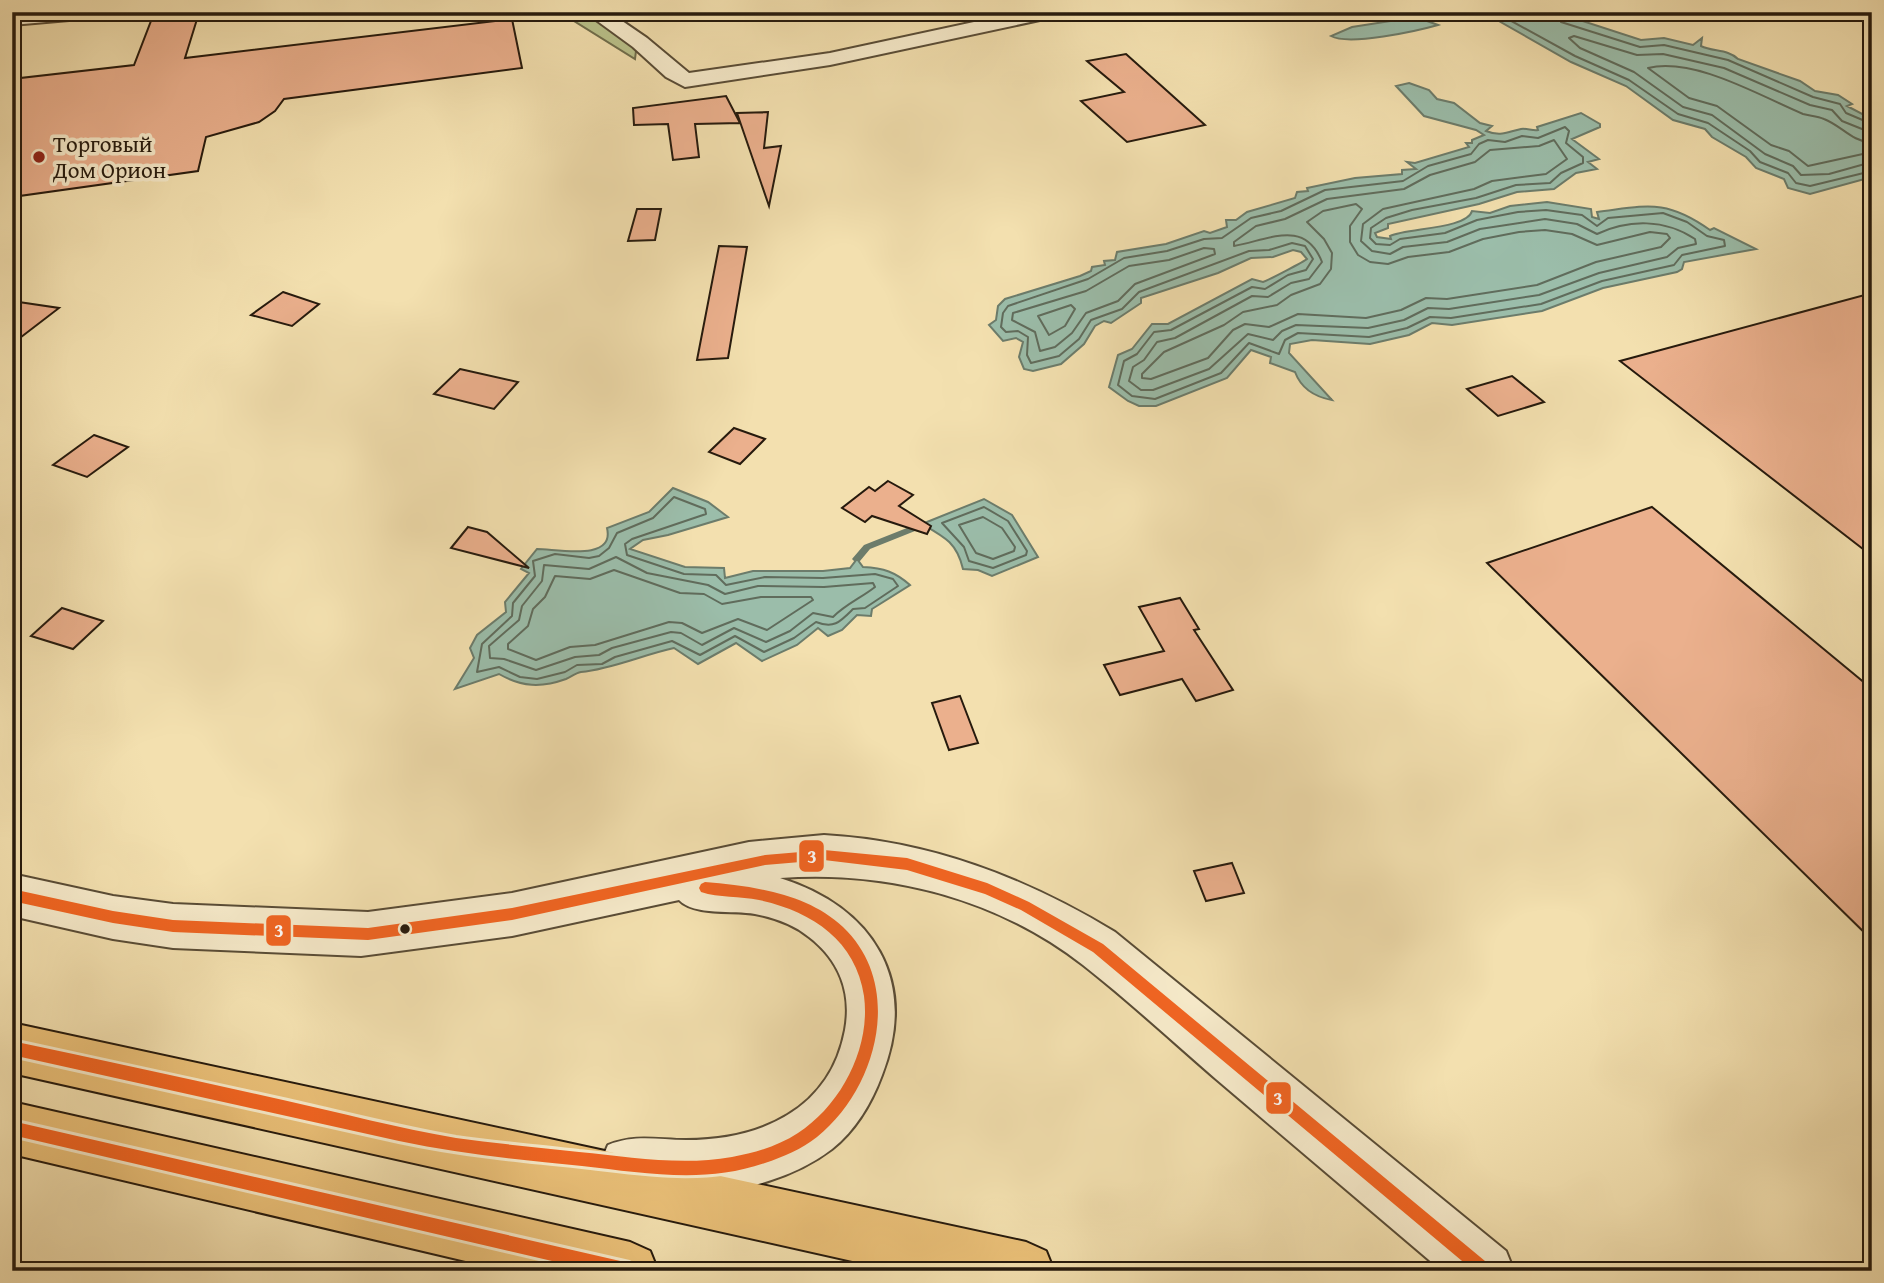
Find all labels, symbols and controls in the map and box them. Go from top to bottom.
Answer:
place label: Торговый Дом Орион [52,127,166,186]
marker: Торговый Дом Орион [31,149,47,165]
line badge: 3 [798,839,825,873]
text: 3 [807,842,817,870]
line badge: 3 [265,914,292,947]
text: 3 [274,916,284,944]
unlabelled marker [398,922,412,936]
line badge: 3 [1265,1081,1292,1115]
text: 3 [1273,1084,1283,1112]

